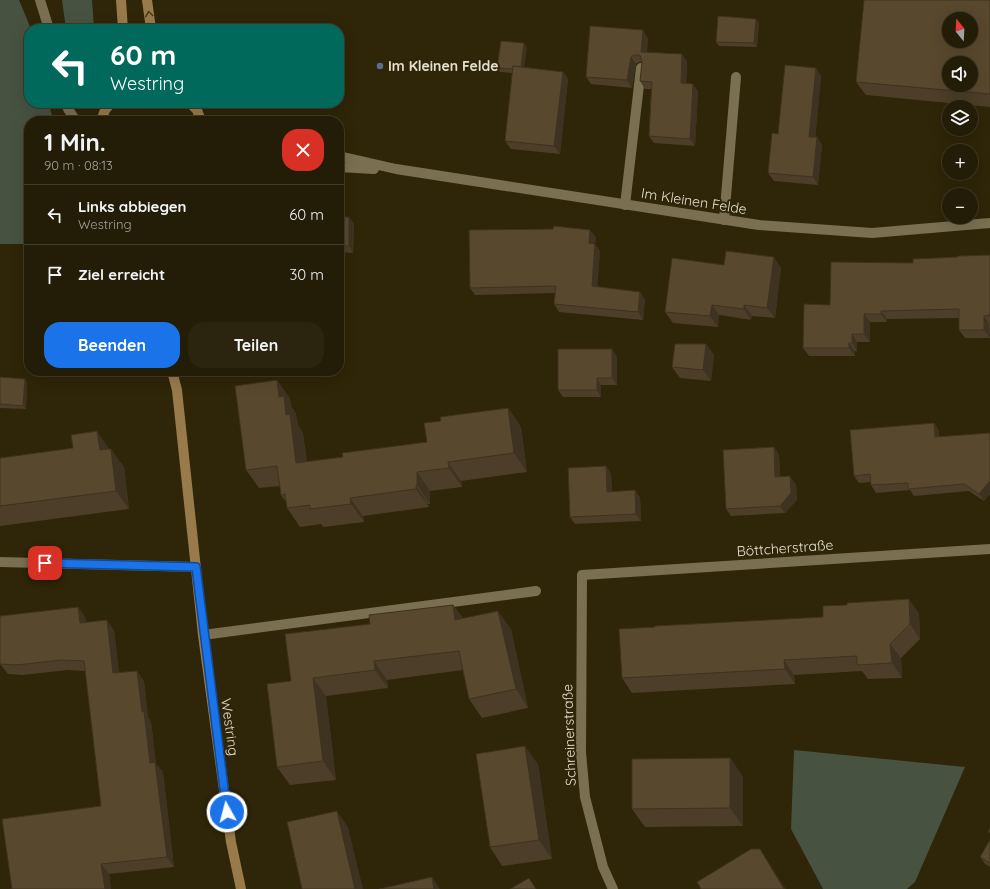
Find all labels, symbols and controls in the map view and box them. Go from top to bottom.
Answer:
one-way arrow [144,11,153,18]
north arrow [942,12,978,48]
map controls [942,12,978,224]
text: 60 m [110,37,176,72]
icon: left [44,40,96,92]
button: sound [942,56,978,92]
place label: Im Kleinen Felde [388,57,499,75]
marker: Im Kleinen Felde [375,61,385,71]
text: Westring [110,72,184,95]
button: layers [942,100,978,136]
text: 1 Min. [44,127,106,157]
button: close [282,129,324,171]
button: + [942,144,978,180]
text: 90 m · 08:13 [44,157,113,173]
street label: Im Kleinen Felde [640,184,748,218]
button: − [942,188,978,224]
text: Links abbiegen [78,197,186,216]
icon: left [44,204,66,226]
text: 60 m [289,205,324,224]
text: Westring [78,216,132,232]
icon: arrive [44,264,66,286]
text: Ziel erreicht [78,265,165,284]
text: 30 m [289,265,324,284]
button: Beenden [44,322,180,368]
button: Teilen [188,322,324,368]
street label: Böttcherstraße [736,536,834,560]
pin [28,546,62,580]
icon: arrive [34,552,56,574]
street label: Schreinerstraße [558,684,580,786]
street label: Westring [217,697,243,757]
position arrow [206,791,248,833]

